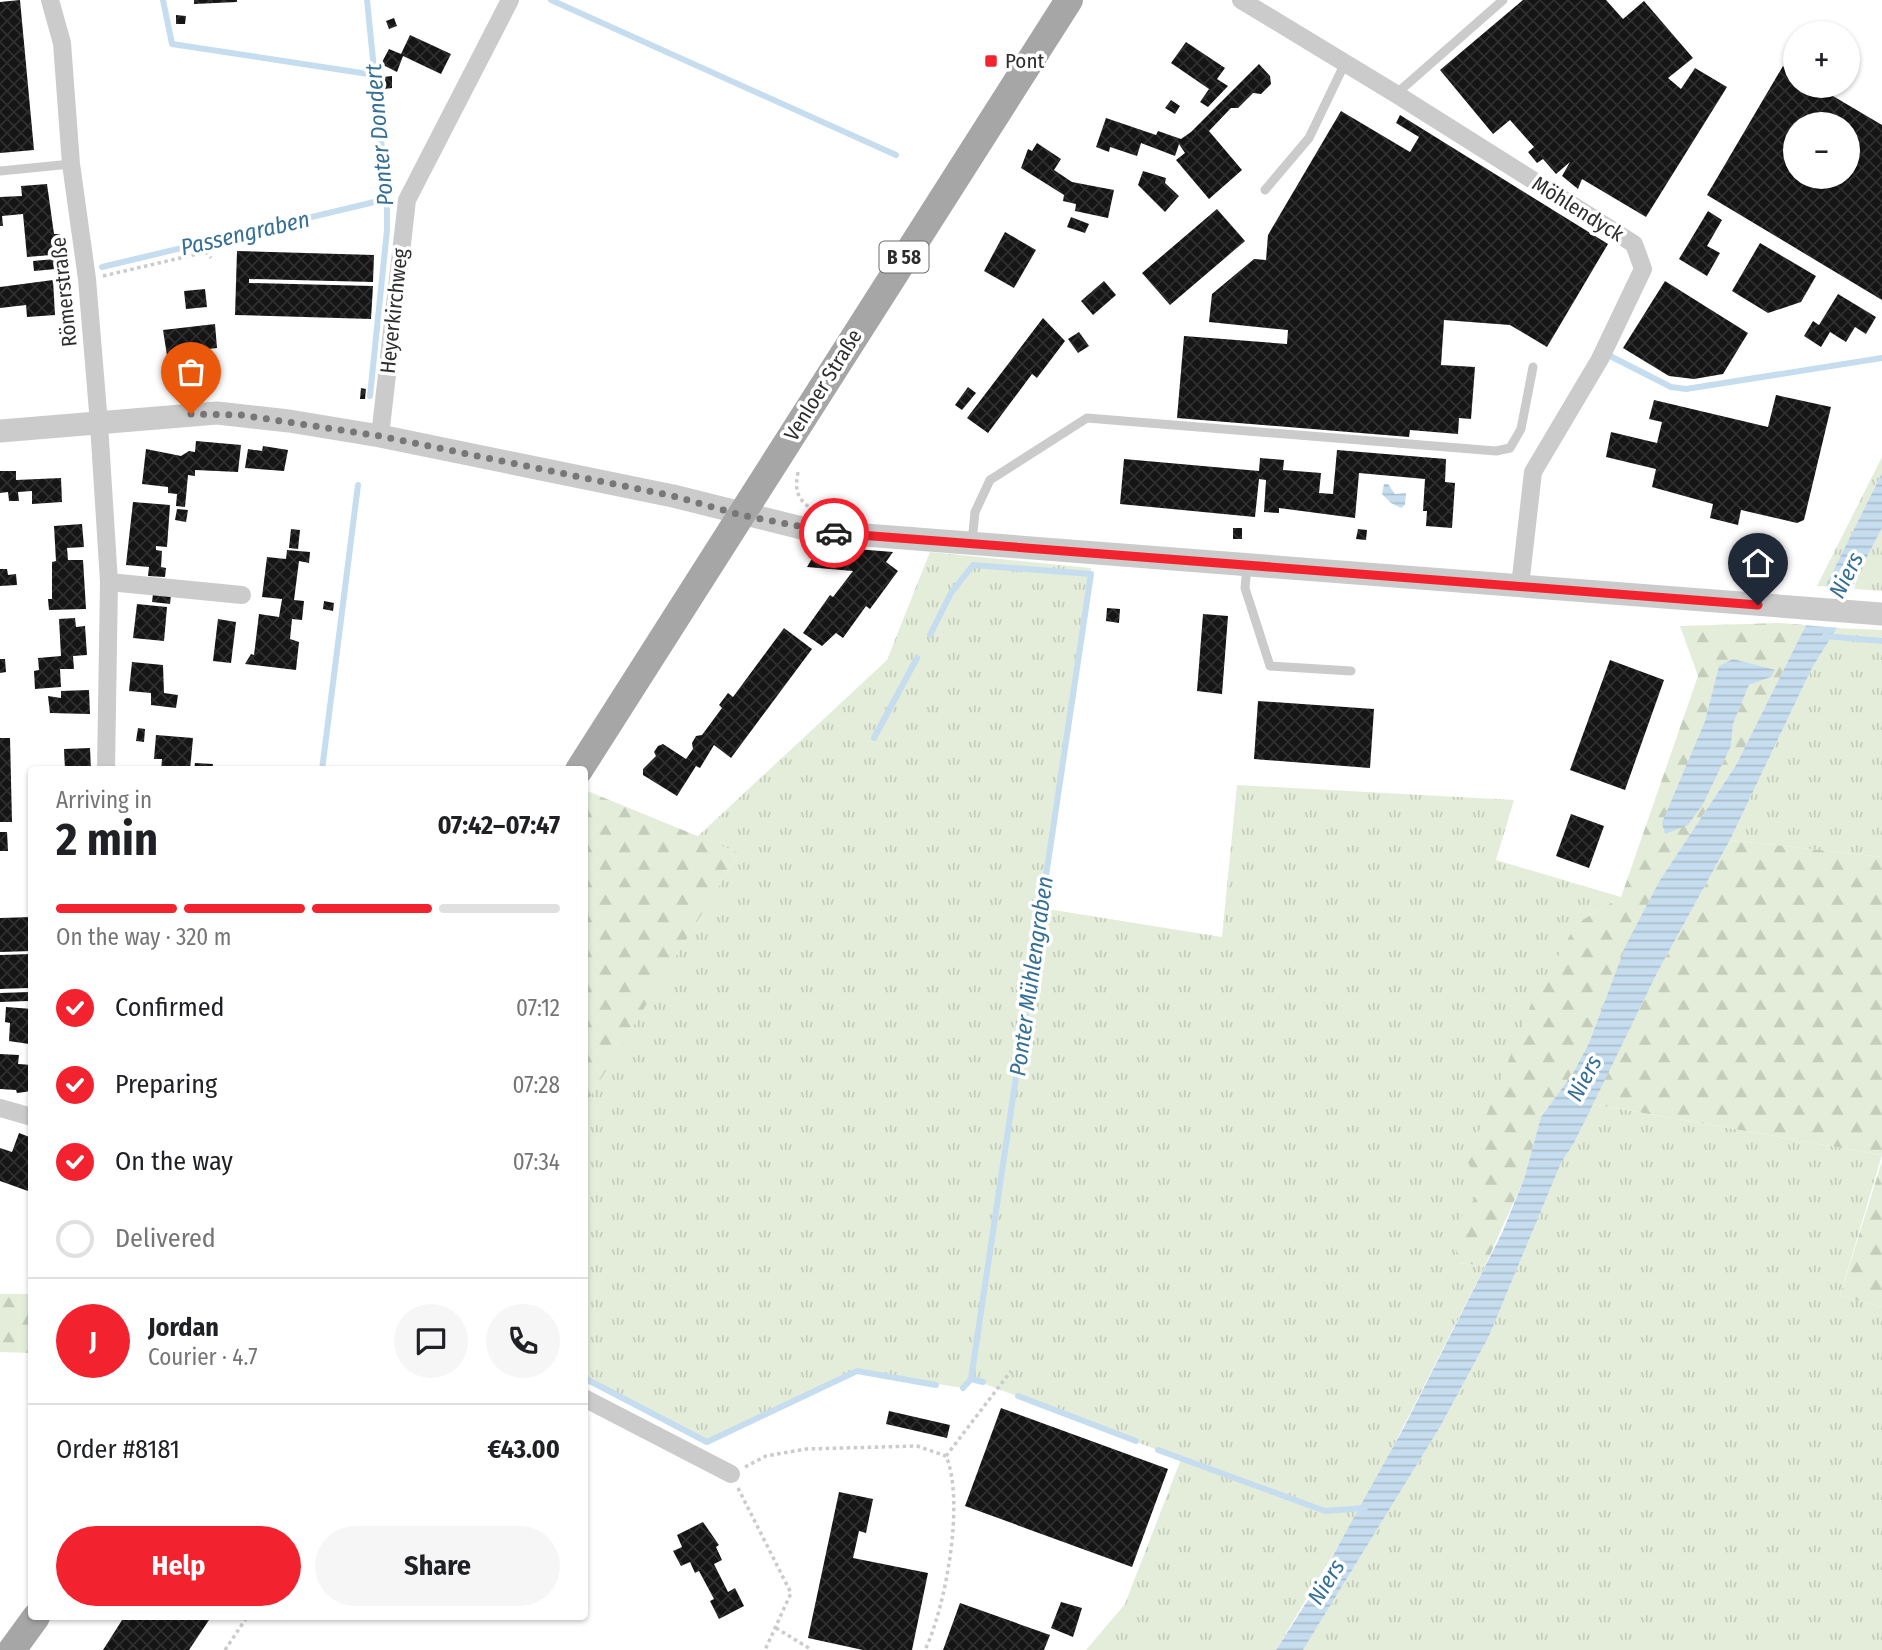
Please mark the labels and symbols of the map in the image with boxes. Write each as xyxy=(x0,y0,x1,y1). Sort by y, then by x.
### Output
place label: Pont xyxy=(1005,48,1044,74)
marker: Pont xyxy=(983,53,999,69)
water label: Ponter Dondert xyxy=(359,62,399,207)
street label: Möhlendyck xyxy=(1527,171,1629,247)
water label: Passengraben xyxy=(178,205,312,261)
street label: Römerstraße xyxy=(45,236,83,348)
road number: B 58 xyxy=(880,242,928,272)
street label: Heyerkirchweg xyxy=(374,247,414,375)
street label: Venloer Straße xyxy=(778,324,868,446)
pin xyxy=(161,342,221,414)
courier xyxy=(799,498,869,568)
pin xyxy=(1728,533,1788,605)
water label: Niers xyxy=(1823,547,1870,603)
water label: Ponter Mühlengraben xyxy=(1003,874,1059,1078)
water label: Niers xyxy=(1560,1050,1608,1106)
water label: Niers xyxy=(1301,1554,1351,1610)

